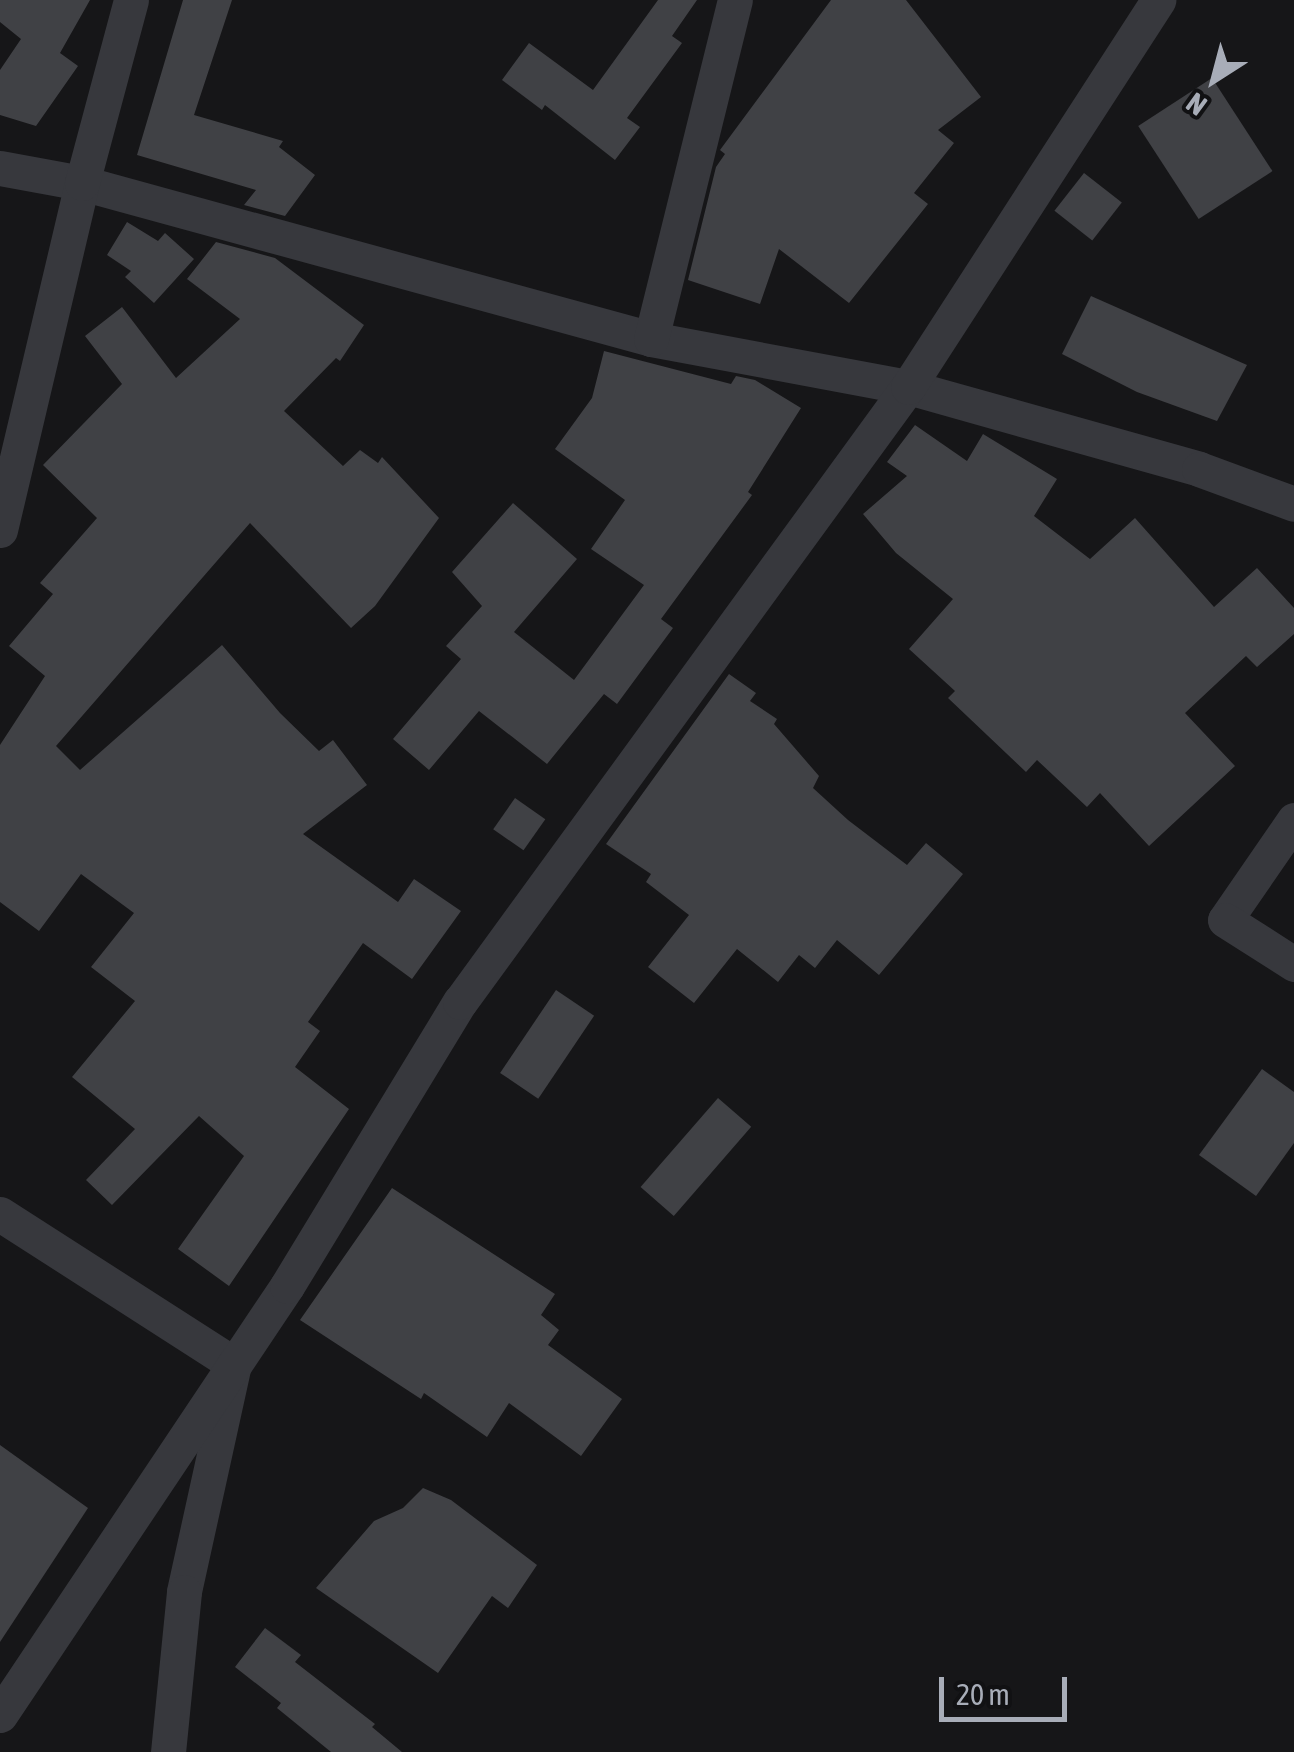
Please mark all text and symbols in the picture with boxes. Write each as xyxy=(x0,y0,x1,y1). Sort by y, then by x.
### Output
north arrow xyxy=(1164,30,1264,130)
text: N xyxy=(1180,86,1212,122)
scale bar xyxy=(944,1657,1072,1719)
text: 20 m xyxy=(956,1677,1010,1711)

